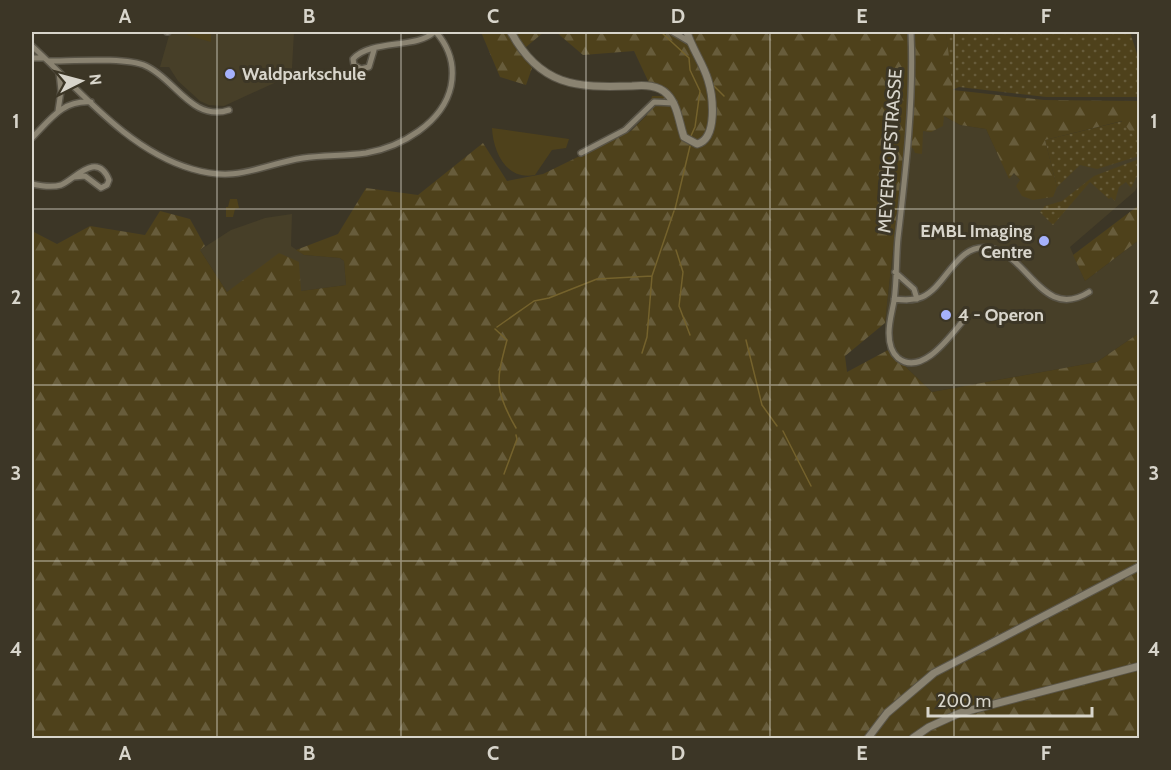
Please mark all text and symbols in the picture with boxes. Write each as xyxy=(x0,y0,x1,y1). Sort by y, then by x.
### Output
text: A xyxy=(119,4,132,28)
text: B xyxy=(303,4,315,28)
text: C xyxy=(487,4,499,28)
text: D xyxy=(671,4,685,28)
text: E xyxy=(856,4,868,28)
text: F xyxy=(1041,4,1052,28)
north arrow xyxy=(51,51,111,111)
place label: Waldparkschule xyxy=(242,63,366,85)
marker: Waldparkschule xyxy=(223,67,237,81)
street label: MEYERHOFSTRASSE xyxy=(873,68,907,234)
text: N xyxy=(85,73,105,86)
text: 1 xyxy=(12,109,20,133)
text: 1 xyxy=(1150,109,1158,133)
place label: EMBL Imaging Centre xyxy=(920,220,1032,263)
marker: EMBL Imaging Centre xyxy=(1037,234,1051,248)
text: 2 xyxy=(11,285,21,309)
text: 2 xyxy=(1149,285,1159,309)
place label: 4 - Operon xyxy=(958,304,1044,326)
marker: 4 - Operon xyxy=(939,308,953,322)
text: 3 xyxy=(11,461,21,485)
text: 3 xyxy=(1149,461,1159,485)
text: 4 xyxy=(10,637,22,661)
text: 4 xyxy=(1148,637,1160,661)
scale bar xyxy=(928,680,1092,718)
text: 200 m xyxy=(937,690,991,712)
text: A xyxy=(119,741,132,765)
text: B xyxy=(303,741,315,765)
text: C xyxy=(487,741,499,765)
text: D xyxy=(671,741,685,765)
text: E xyxy=(856,741,868,765)
text: F xyxy=(1041,741,1052,765)

